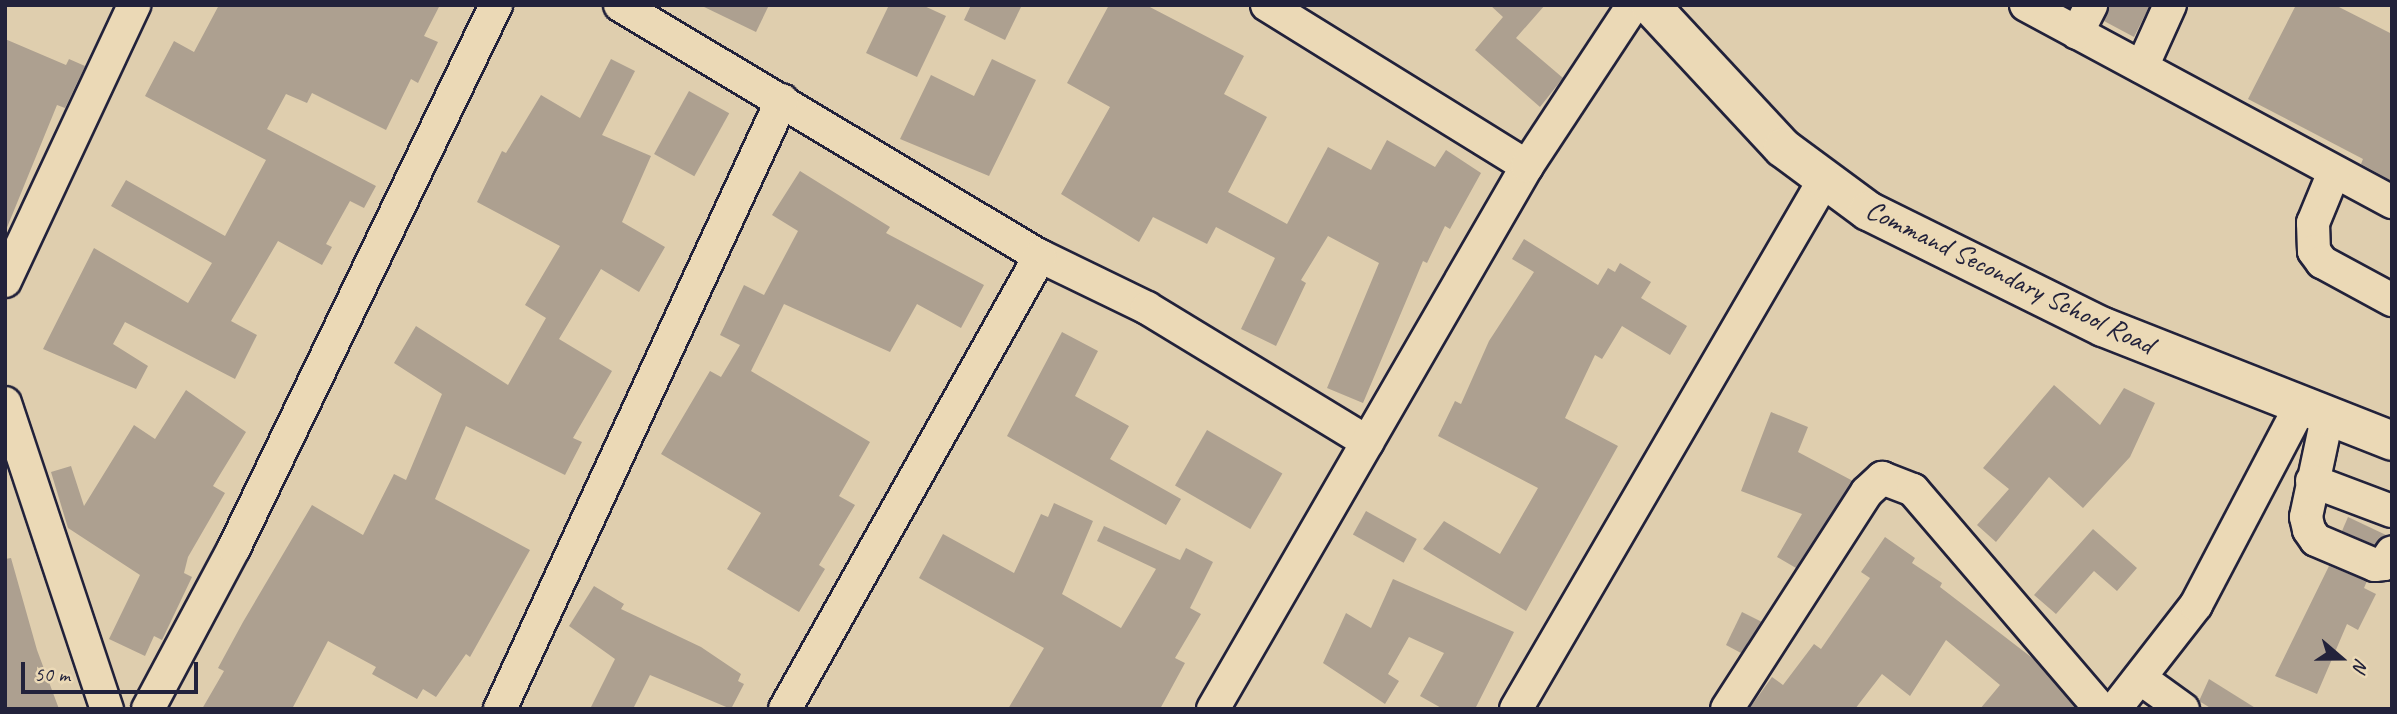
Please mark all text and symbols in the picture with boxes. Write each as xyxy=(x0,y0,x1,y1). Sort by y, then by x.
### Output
street label: Command Secondary School Road xyxy=(1861,193,2159,361)
north arrow xyxy=(2306,623,2376,693)
scale bar xyxy=(24,648,201,692)
text: N xyxy=(2347,656,2374,675)
text: 50 m xyxy=(34,661,70,687)

